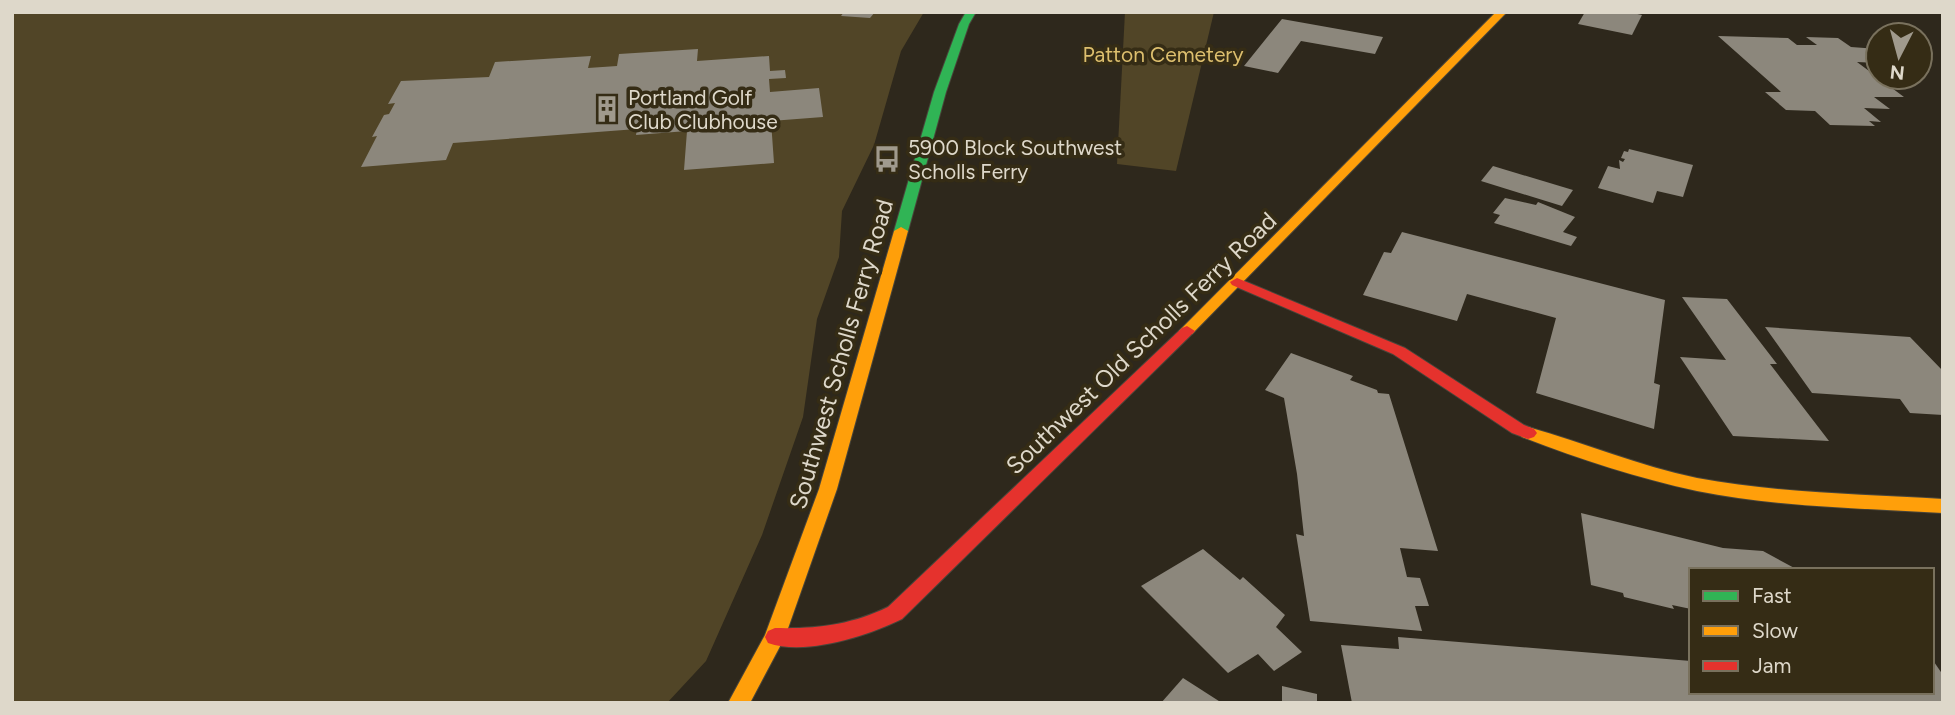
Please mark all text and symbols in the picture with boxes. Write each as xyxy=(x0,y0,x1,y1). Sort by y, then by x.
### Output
north arrow xyxy=(1864,21,1934,91)
park label: Patton Cemetery xyxy=(1082,42,1244,67)
text: N xyxy=(1889,60,1906,85)
place label: Portland Golf Club Clubhouse xyxy=(628,85,778,134)
building icon: Portland Golf Club Clubhouse xyxy=(592,94,622,124)
place label: 5900 Block Southwest Scholls Ferry xyxy=(908,135,1122,184)
bus stop icon: 5900 Block Southwest Scholls Ferry xyxy=(872,144,902,174)
street label: Southwest Scholls Ferry Road xyxy=(783,196,899,512)
street label: Southwest Old Scholls Ferry Road xyxy=(1000,206,1282,480)
legend xyxy=(1689,568,1934,694)
text: Fast xyxy=(1752,583,1792,608)
text: Slow xyxy=(1752,618,1798,643)
text: Jam xyxy=(1752,653,1791,678)

